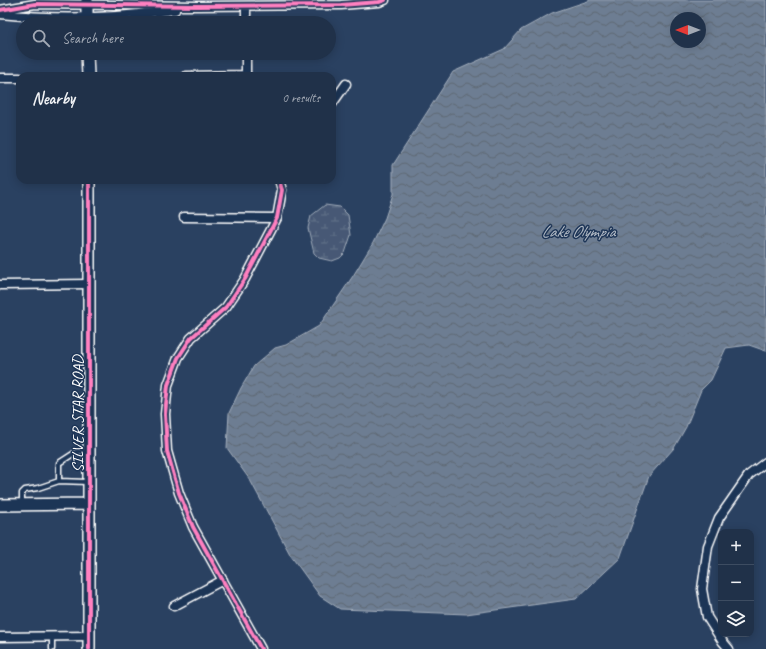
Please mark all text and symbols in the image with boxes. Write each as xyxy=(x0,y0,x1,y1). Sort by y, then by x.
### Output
north arrow xyxy=(670,12,706,48)
search box xyxy=(16,16,336,60)
icon: search xyxy=(30,27,52,49)
text: Search here xyxy=(62,29,123,48)
text: Nearby xyxy=(32,88,75,109)
text: 0 results xyxy=(282,90,320,106)
water label: Lake Olympia xyxy=(541,221,617,242)
street label: SILVER STAR ROAD xyxy=(68,354,88,472)
map controls xyxy=(718,529,754,637)
button: + xyxy=(718,529,754,565)
button: − xyxy=(718,565,754,601)
button: layers xyxy=(718,601,754,637)

